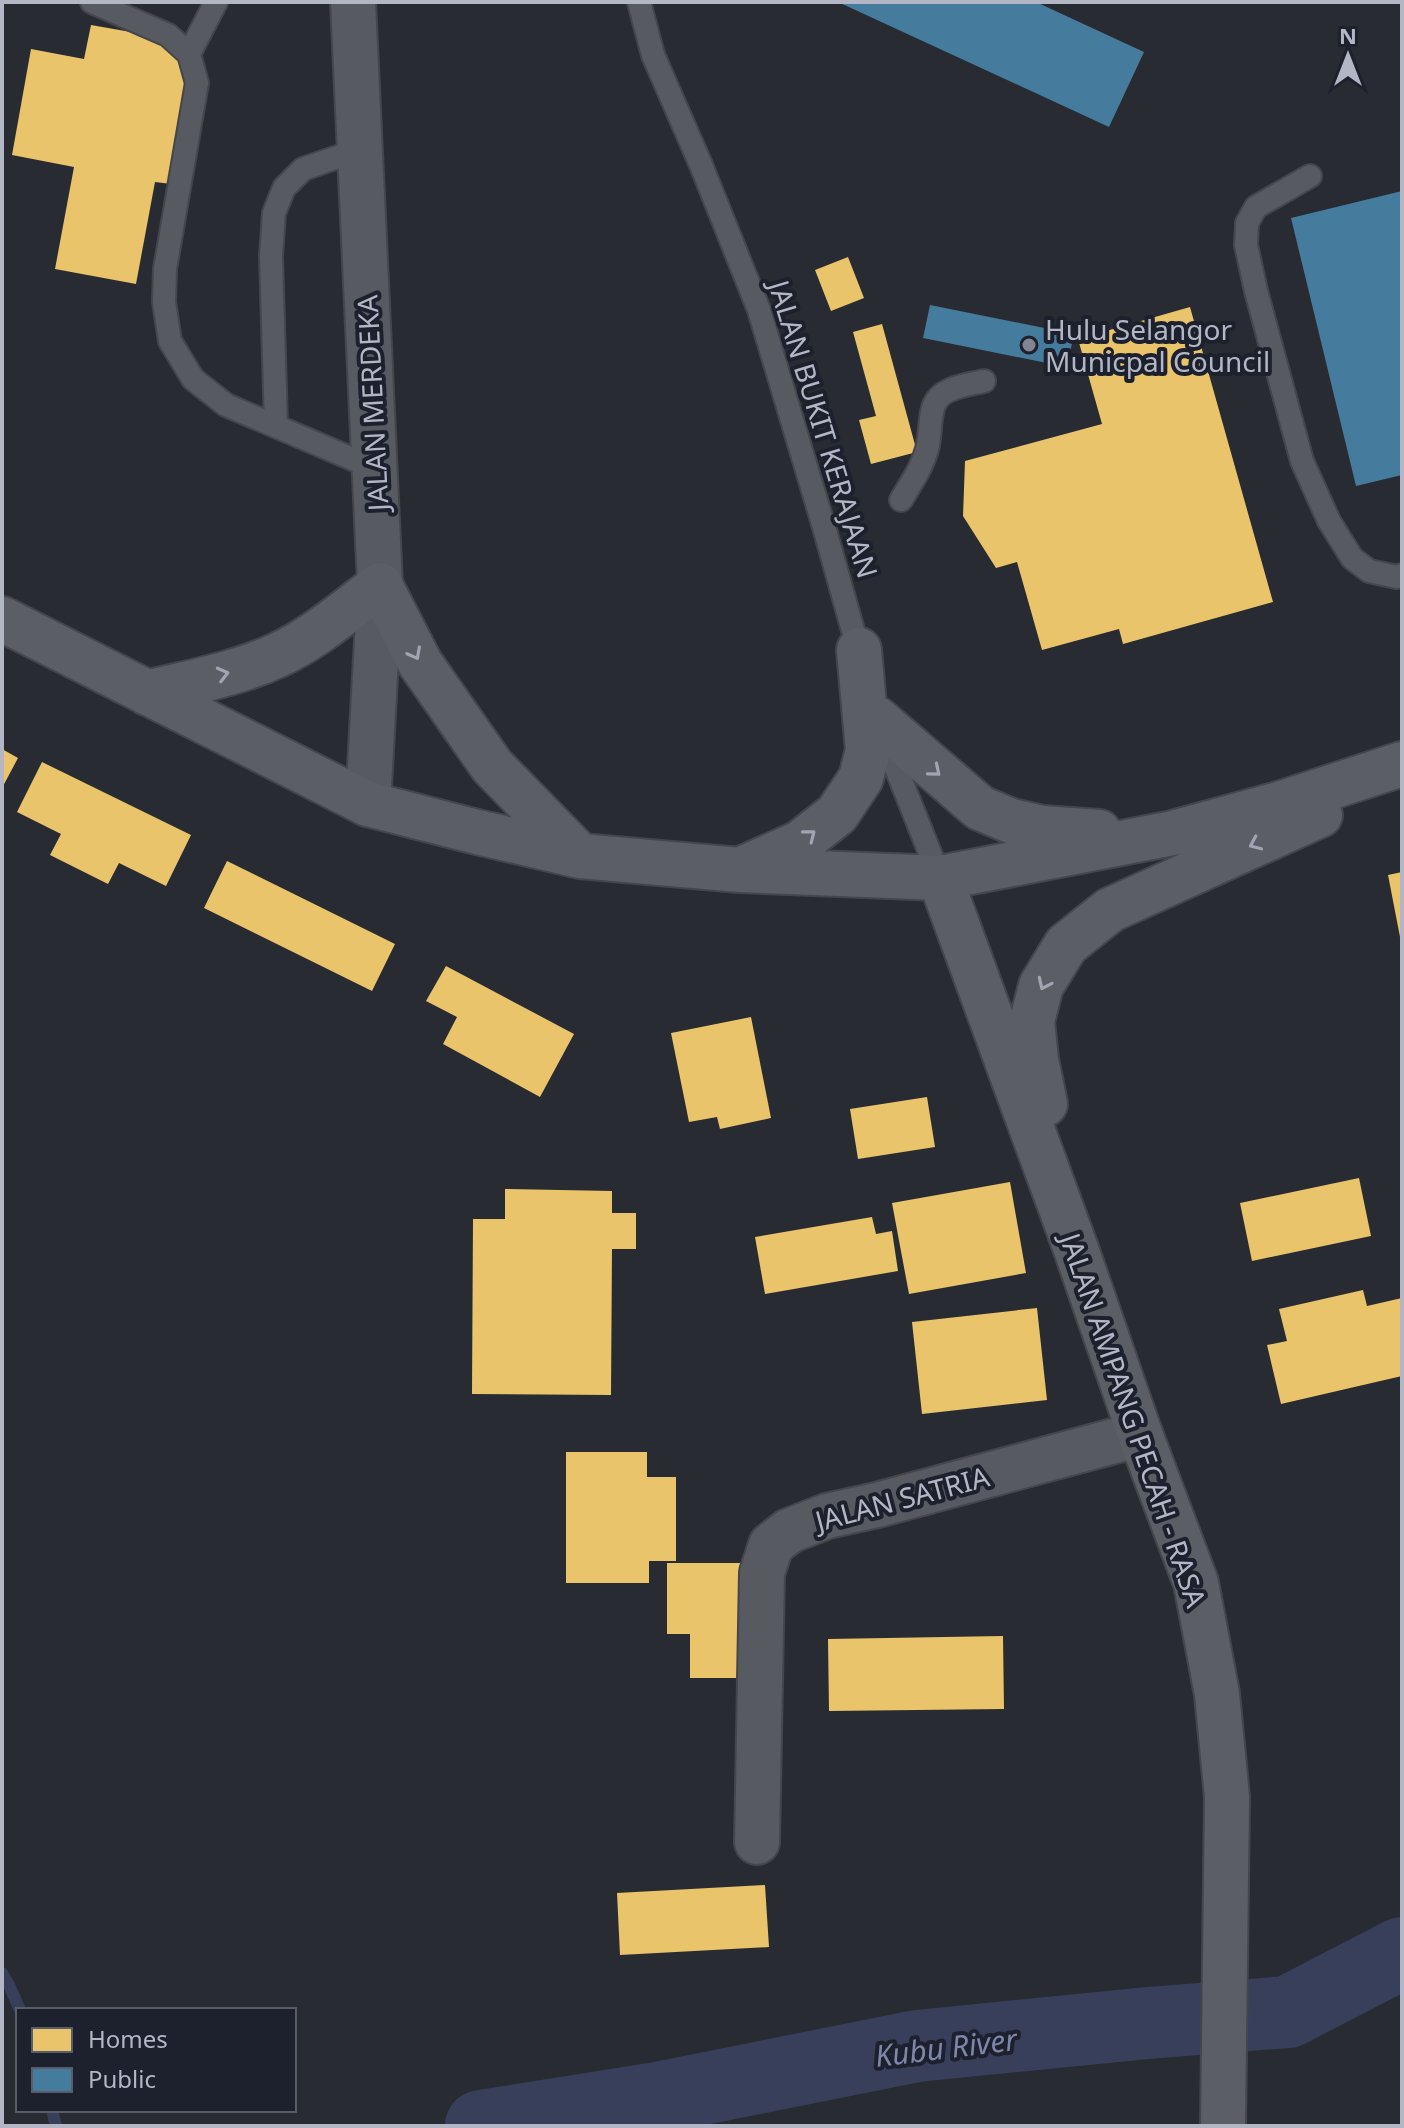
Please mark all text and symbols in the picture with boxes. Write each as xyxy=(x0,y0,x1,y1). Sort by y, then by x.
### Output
north arrow xyxy=(1308,16,1388,96)
text: N xyxy=(1339,20,1357,50)
street label: JALAN BUKIT KERAJAAN xyxy=(760,273,887,582)
street label: JALAN MERDEKA xyxy=(347,294,397,515)
place label: Hulu Selangor Municpal Council xyxy=(1045,310,1270,380)
marker: Hulu Selangor Municpal Council xyxy=(1020,336,1038,354)
one-way arrow xyxy=(406,646,421,661)
one-way arrow xyxy=(216,667,229,684)
one-way arrow xyxy=(926,761,941,775)
one-way arrow xyxy=(801,831,816,845)
one-way arrow xyxy=(1248,834,1263,850)
one-way arrow xyxy=(1038,976,1054,991)
street label: JALAN AMPANG PECAH - RASA xyxy=(1051,1225,1216,1612)
street label: JALAN SATRIA xyxy=(808,1457,993,1540)
legend xyxy=(16,2008,296,2112)
water label: Kubu River xyxy=(873,2018,1020,2076)
text: Homes xyxy=(88,2022,168,2055)
text: Public xyxy=(88,2062,156,2095)

